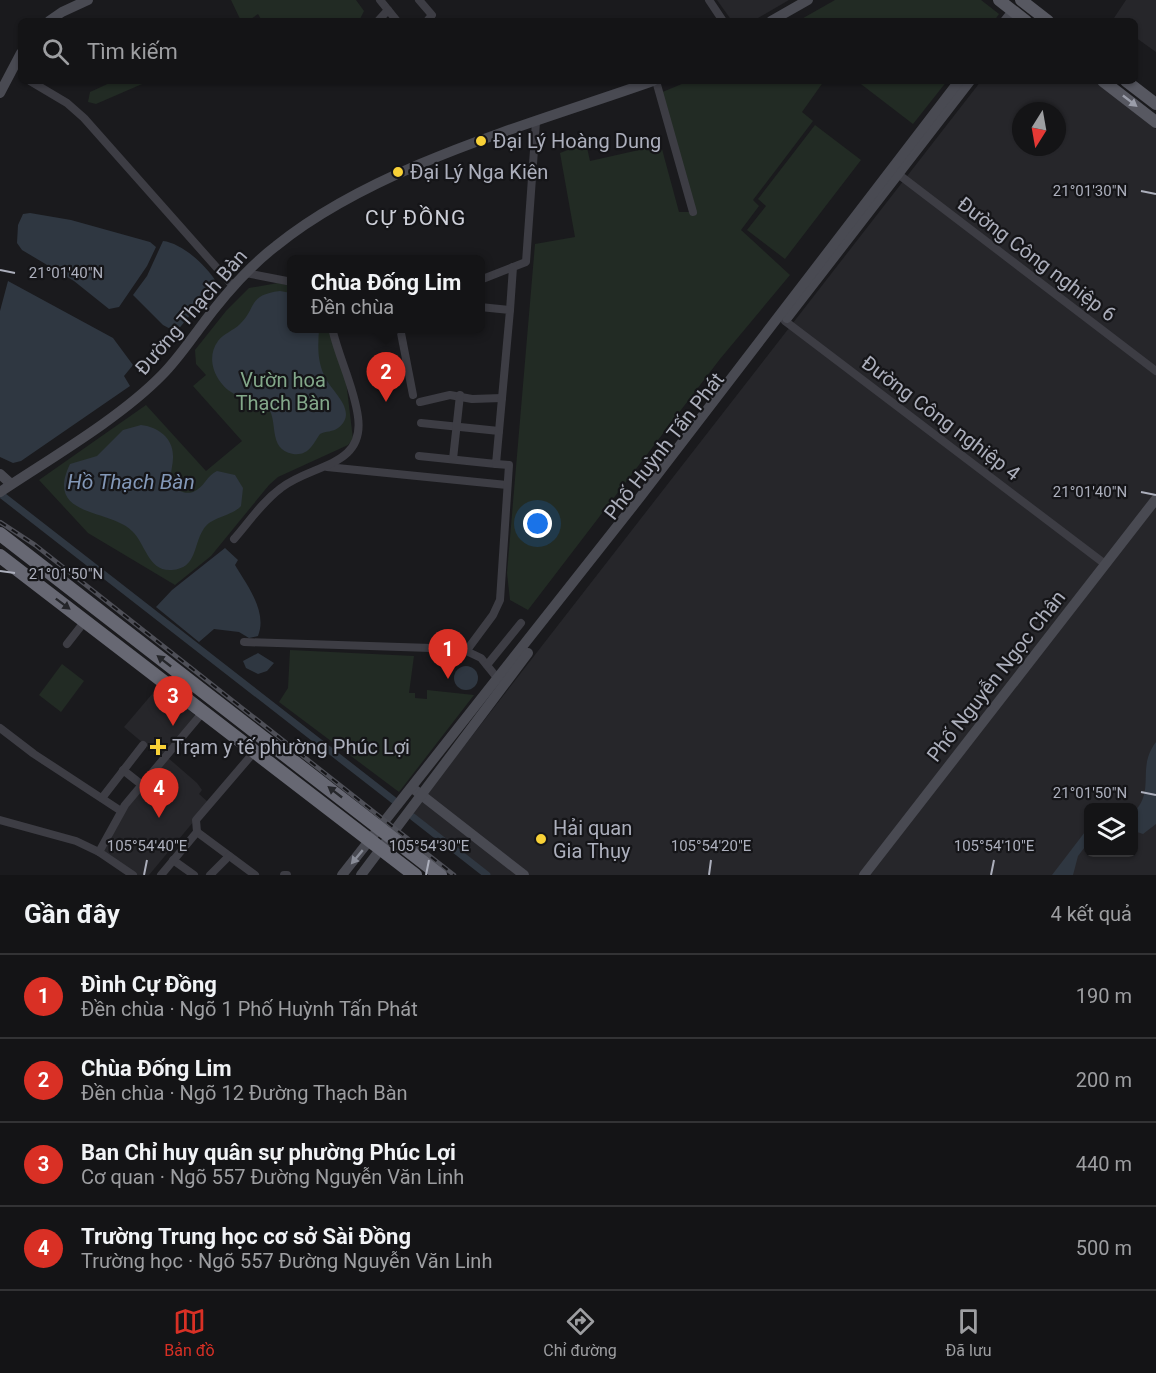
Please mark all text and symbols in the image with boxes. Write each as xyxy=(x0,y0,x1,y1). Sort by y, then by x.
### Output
search box xyxy=(18,18,1138,84)
icon: search xyxy=(39,35,72,68)
text: Tìm kiếm xyxy=(87,39,178,64)
one-way arrow xyxy=(1122,95,1137,107)
north arrow xyxy=(1012,102,1066,156)
place label: Đại Lý Hoàng Dung xyxy=(493,129,661,153)
marker: Đại Lý Hoàng Dung xyxy=(474,134,488,148)
place label: Đại Lý Nga Kiên xyxy=(410,160,548,184)
marker: Đại Lý Nga Kiên xyxy=(391,165,405,179)
text: 21°01'30"N xyxy=(1053,182,1127,200)
street label: Đường Công nghiệp 6 xyxy=(953,192,1121,326)
district label: CỰ ĐỒNG xyxy=(365,205,467,230)
street label: Đường Thạch Bàn xyxy=(130,244,252,380)
popup xyxy=(287,255,485,333)
text: 21°01'40"N xyxy=(29,264,103,282)
text: Chùa Đống Lim xyxy=(311,270,461,295)
text: Đền chùa xyxy=(311,295,394,319)
street label: Đường Công nghiệp 4 xyxy=(857,351,1025,485)
pin: 2 xyxy=(366,352,406,402)
park label: Vườn hoa Thạch Bàn xyxy=(236,368,330,415)
street label: Phố Huỳnh Tấn Phát xyxy=(599,368,729,524)
water label: Hồ Thạch Bàn xyxy=(67,470,195,494)
text: 21°01'40"N xyxy=(1053,483,1127,501)
your location xyxy=(523,509,552,538)
text: 21°01'50"N xyxy=(29,565,103,583)
street label: Phố Nguyễn Ngọc Chân xyxy=(922,586,1070,766)
one-way arrow xyxy=(55,598,71,611)
pin: 1 xyxy=(428,630,468,679)
one-way arrow xyxy=(157,655,172,667)
pin: 3 xyxy=(154,676,192,726)
place label: Trạm y tế phường Phúc Lợi xyxy=(172,735,410,759)
marker: Trạm y tế phường Phúc Lợi xyxy=(149,738,167,756)
pin: 4 xyxy=(140,768,178,818)
text: 21°01'50"N xyxy=(1053,784,1127,802)
one-way arrow xyxy=(328,787,343,799)
map controls xyxy=(1084,803,1138,857)
button: layers xyxy=(1084,803,1138,857)
place label: Hải quan Gia Thụy xyxy=(553,816,632,863)
marker: Hải quan Gia Thụy xyxy=(534,832,548,846)
text: 105°54'40"E xyxy=(107,837,188,855)
text: 105°54'30"E xyxy=(389,837,470,855)
text: 105°54'20"E xyxy=(671,837,752,855)
text: 105°54'10"E xyxy=(954,837,1035,855)
one-way arrow xyxy=(351,850,363,865)
text: Gần đây xyxy=(24,899,120,929)
text: 4 kết quả xyxy=(1050,902,1132,926)
text: Đình Cự Đồng xyxy=(81,972,217,997)
text: 1 xyxy=(38,984,49,1008)
text: 190 m xyxy=(1076,984,1132,1008)
text: Đền chùa · Ngõ 1 Phố Huỳnh Tấn Phát xyxy=(81,997,418,1021)
text: Chùa Đống Lim xyxy=(81,1056,231,1081)
text: 2 xyxy=(38,1068,49,1092)
text: 200 m xyxy=(1076,1068,1132,1092)
text: Đền chùa · Ngõ 12 Đường Thạch Bàn xyxy=(81,1081,408,1105)
text: Ban Chỉ huy quân sự phường Phúc Lợi xyxy=(81,1140,456,1165)
text: 3 xyxy=(38,1152,49,1176)
text: 440 m xyxy=(1076,1152,1132,1176)
text: Cơ quan · Ngõ 557 Đường Nguyễn Văn Linh xyxy=(81,1165,464,1189)
text: Trường Trung học cơ sở Sài Đồng xyxy=(81,1224,411,1249)
text: 4 xyxy=(38,1236,49,1260)
text: 500 m xyxy=(1076,1236,1132,1260)
text: Trường học · Ngõ 557 Đường Nguyễn Văn Linh xyxy=(81,1249,492,1273)
tab: Bản đồ xyxy=(164,1305,215,1360)
tab: Chỉ đường xyxy=(543,1305,617,1360)
tab: Đã lưu xyxy=(946,1305,992,1360)

